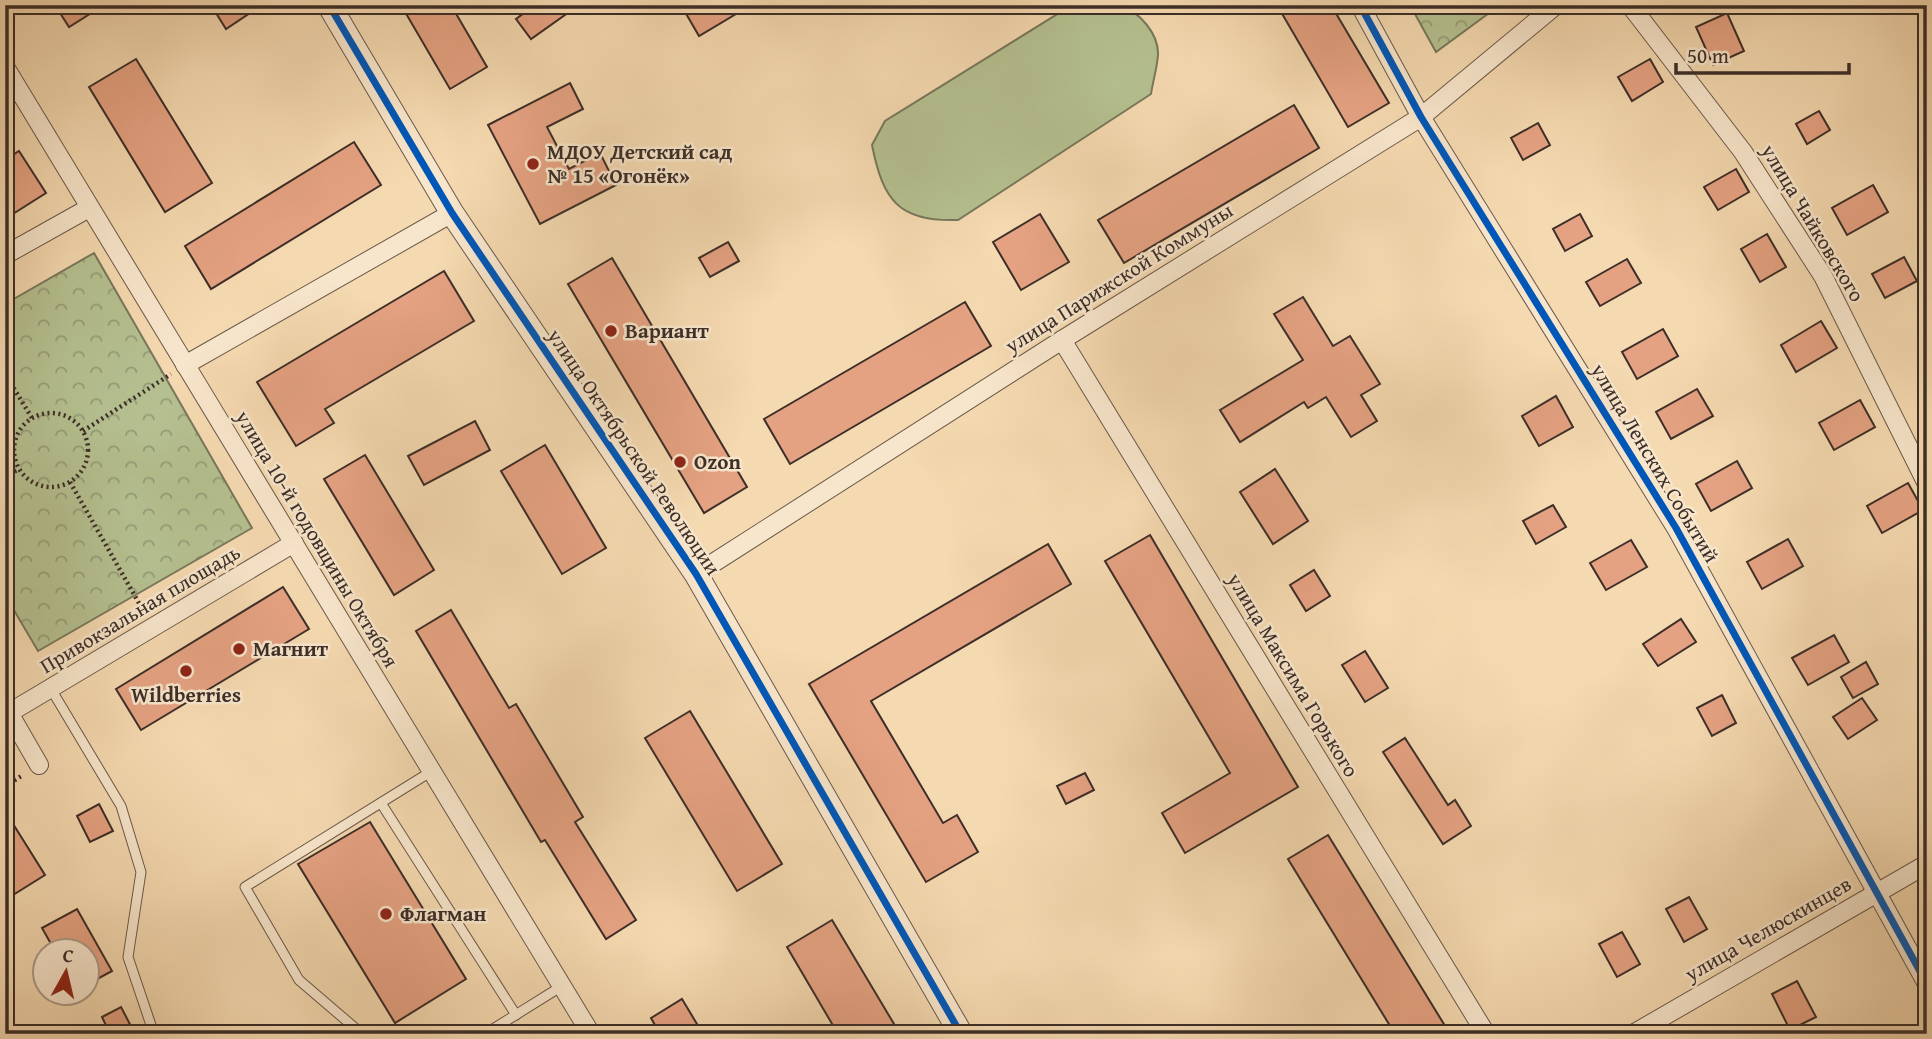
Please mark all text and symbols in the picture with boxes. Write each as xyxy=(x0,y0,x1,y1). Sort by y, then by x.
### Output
scale bar xyxy=(1676,32,1850,76)
text: 50 m xyxy=(1687,40,1729,71)
place label: МДОУ Детский сад № 15 «Огонёк» xyxy=(547,136,733,191)
street label: улица Чайковского xyxy=(1753,137,1873,308)
marker: МДОУ Детский сад № 15 «Огонёк» xyxy=(525,156,541,172)
street label: улица Парижской Коммуны xyxy=(998,194,1239,361)
place label: Вариант xyxy=(625,315,710,346)
street label: улица Октябрьской Революции xyxy=(539,321,729,581)
marker: Вариант xyxy=(603,323,619,339)
street label: улица Ленских Событий xyxy=(1583,356,1727,568)
street label: улица 10-й годовщины Октября xyxy=(228,403,407,674)
place label: Ozon xyxy=(694,446,741,477)
marker: Ozon xyxy=(672,454,688,470)
street label: Привокзальная площадь xyxy=(34,536,246,681)
street label: улица Максима Горького xyxy=(1219,566,1367,783)
place label: Магнит xyxy=(253,633,329,664)
marker: Магнит xyxy=(231,641,247,657)
marker: Wildberries xyxy=(178,663,194,679)
place label: Wildberries xyxy=(131,679,241,710)
street label: улица Челюскинцев xyxy=(1678,868,1857,989)
place label: Флагман xyxy=(400,898,486,929)
marker: Флагман xyxy=(378,906,394,922)
north arrow xyxy=(32,937,102,1007)
text: С xyxy=(61,941,76,970)

